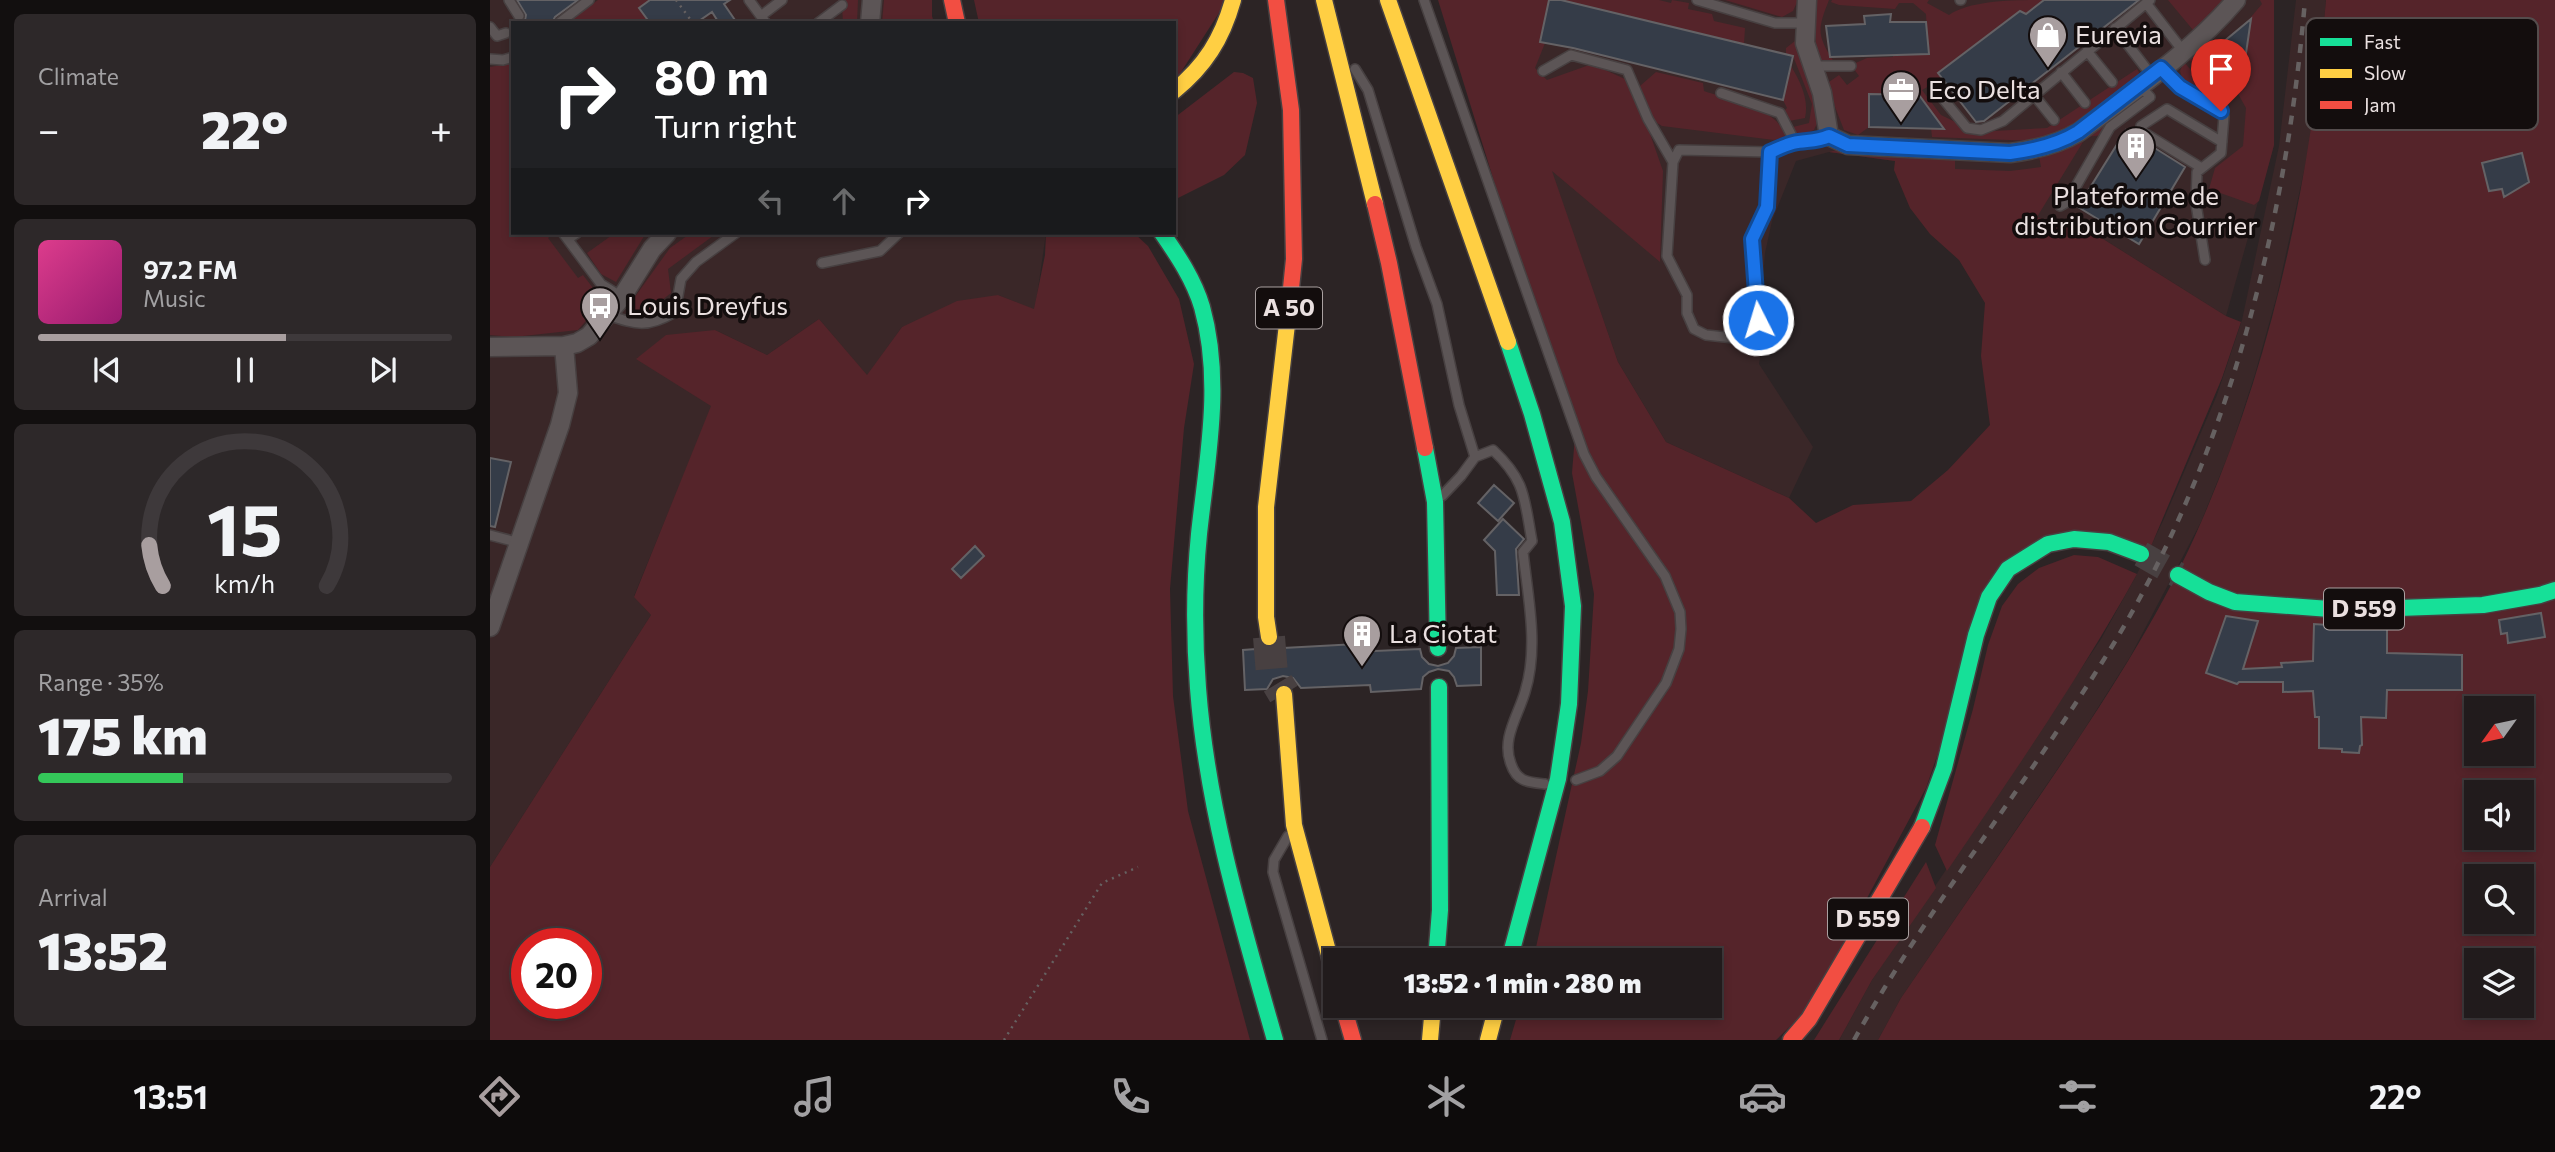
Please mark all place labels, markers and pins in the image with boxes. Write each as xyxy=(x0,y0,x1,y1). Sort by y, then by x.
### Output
shop icon: Eurevia xyxy=(2027,14,2069,69)
place label: Eurevia xyxy=(2075,18,2162,49)
pin xyxy=(2191,39,2251,111)
office icon: Eco Delta xyxy=(1880,69,1922,124)
place label: Eco Delta xyxy=(1928,73,2041,104)
building icon: Plateforme de distribution Courrier xyxy=(2115,125,2157,180)
place label: Plateforme de distribution Courrier xyxy=(2014,179,2258,240)
bus stop icon: Louis Dreyfus xyxy=(579,285,621,340)
place label: Louis Dreyfus xyxy=(627,289,788,320)
building icon: La Ciotat xyxy=(1341,613,1383,668)
place label: La Ciotat xyxy=(1389,617,1497,648)

